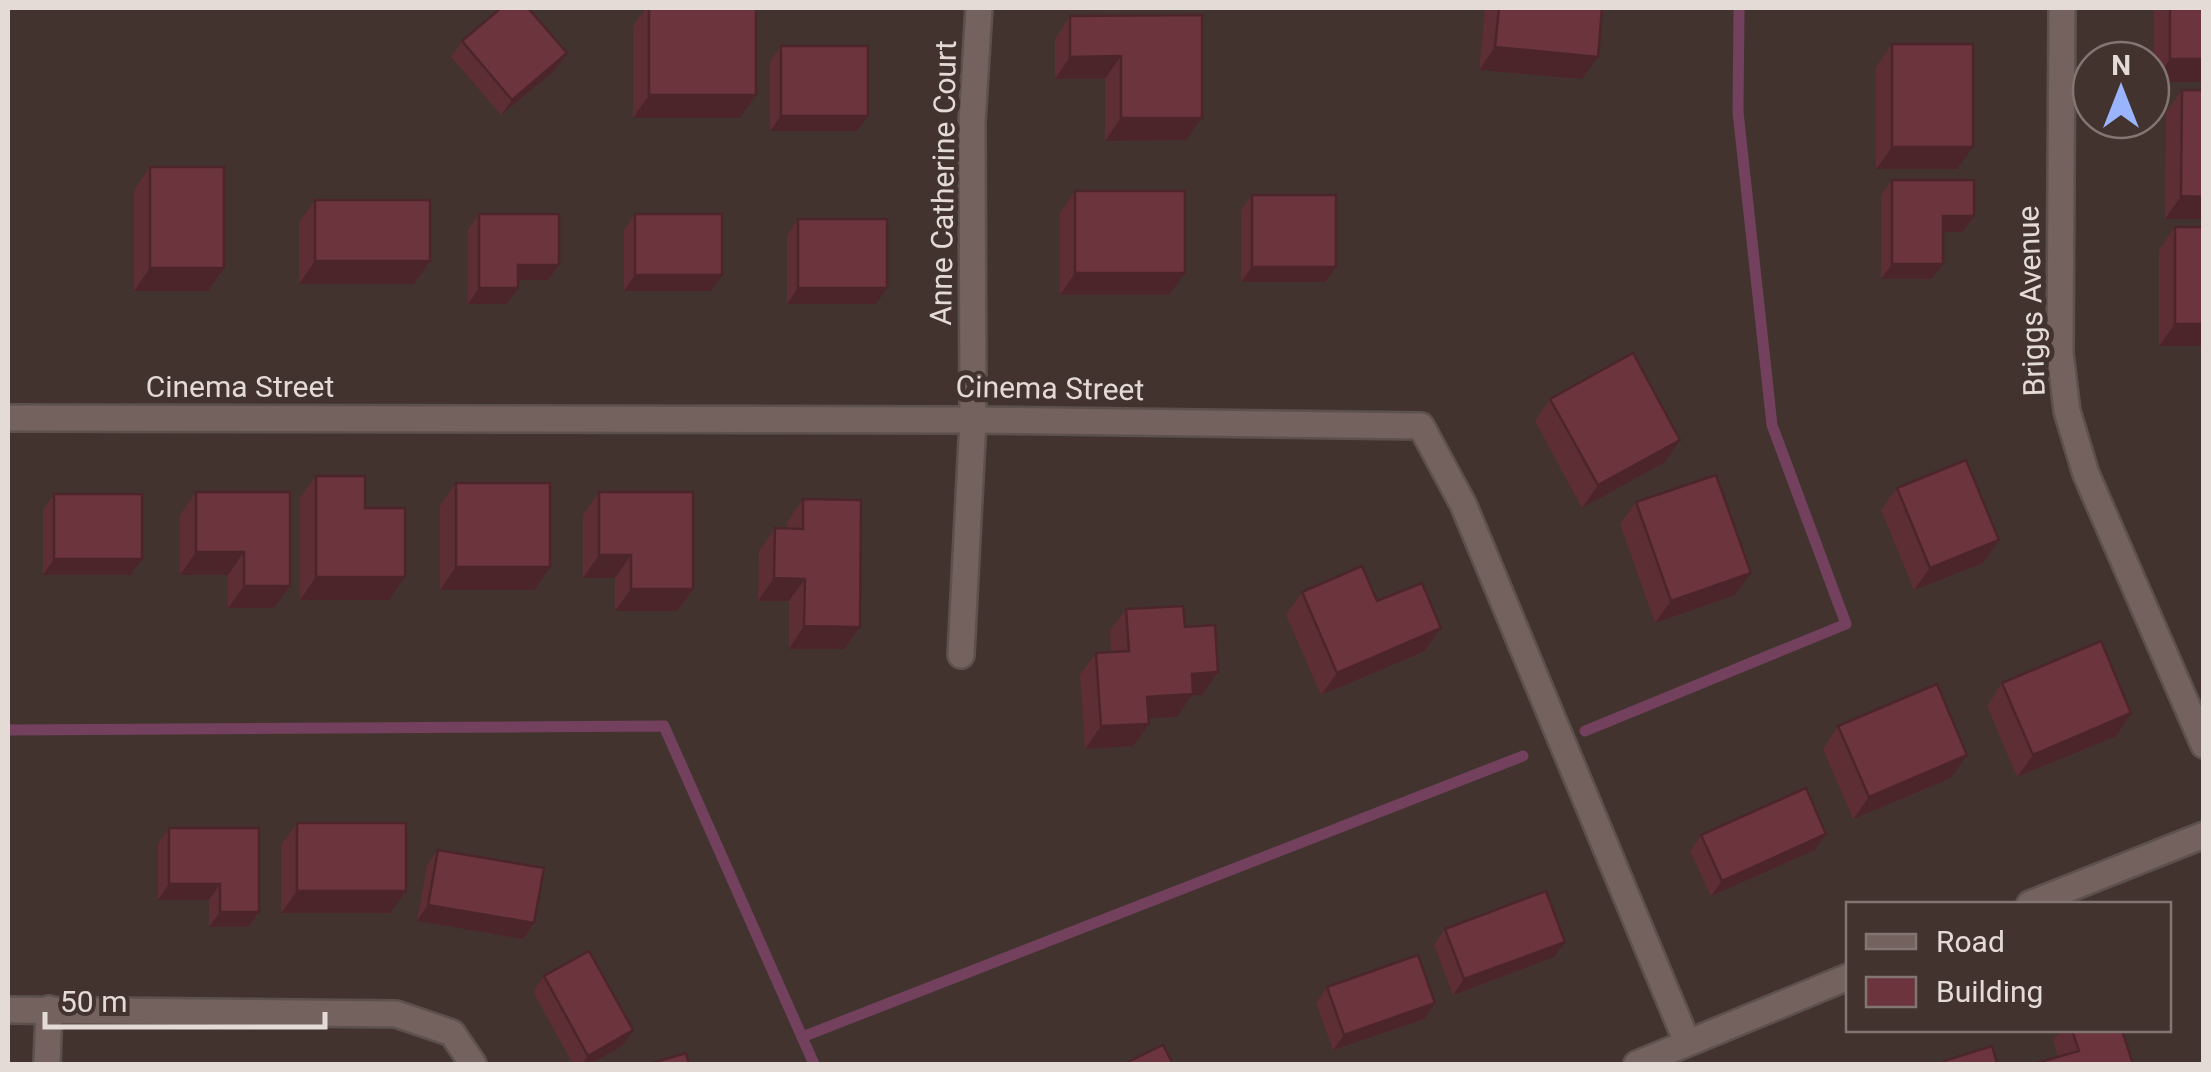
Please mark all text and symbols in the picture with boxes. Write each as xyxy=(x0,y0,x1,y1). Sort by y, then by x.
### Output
street label: Anne Catherine Court xyxy=(923,40,963,326)
north arrow xyxy=(2071,40,2171,140)
text: N xyxy=(2111,49,2131,82)
street label: Briggs Avenue xyxy=(2010,205,2052,397)
street label: Cinema Street xyxy=(146,369,334,404)
street label: Cinema Street xyxy=(955,369,1145,407)
legend xyxy=(1846,902,2171,1032)
text: Road xyxy=(1936,924,2005,959)
scale bar xyxy=(45,967,325,1029)
text: Building xyxy=(1936,974,2043,1009)
text: 50 m xyxy=(60,984,127,1019)

